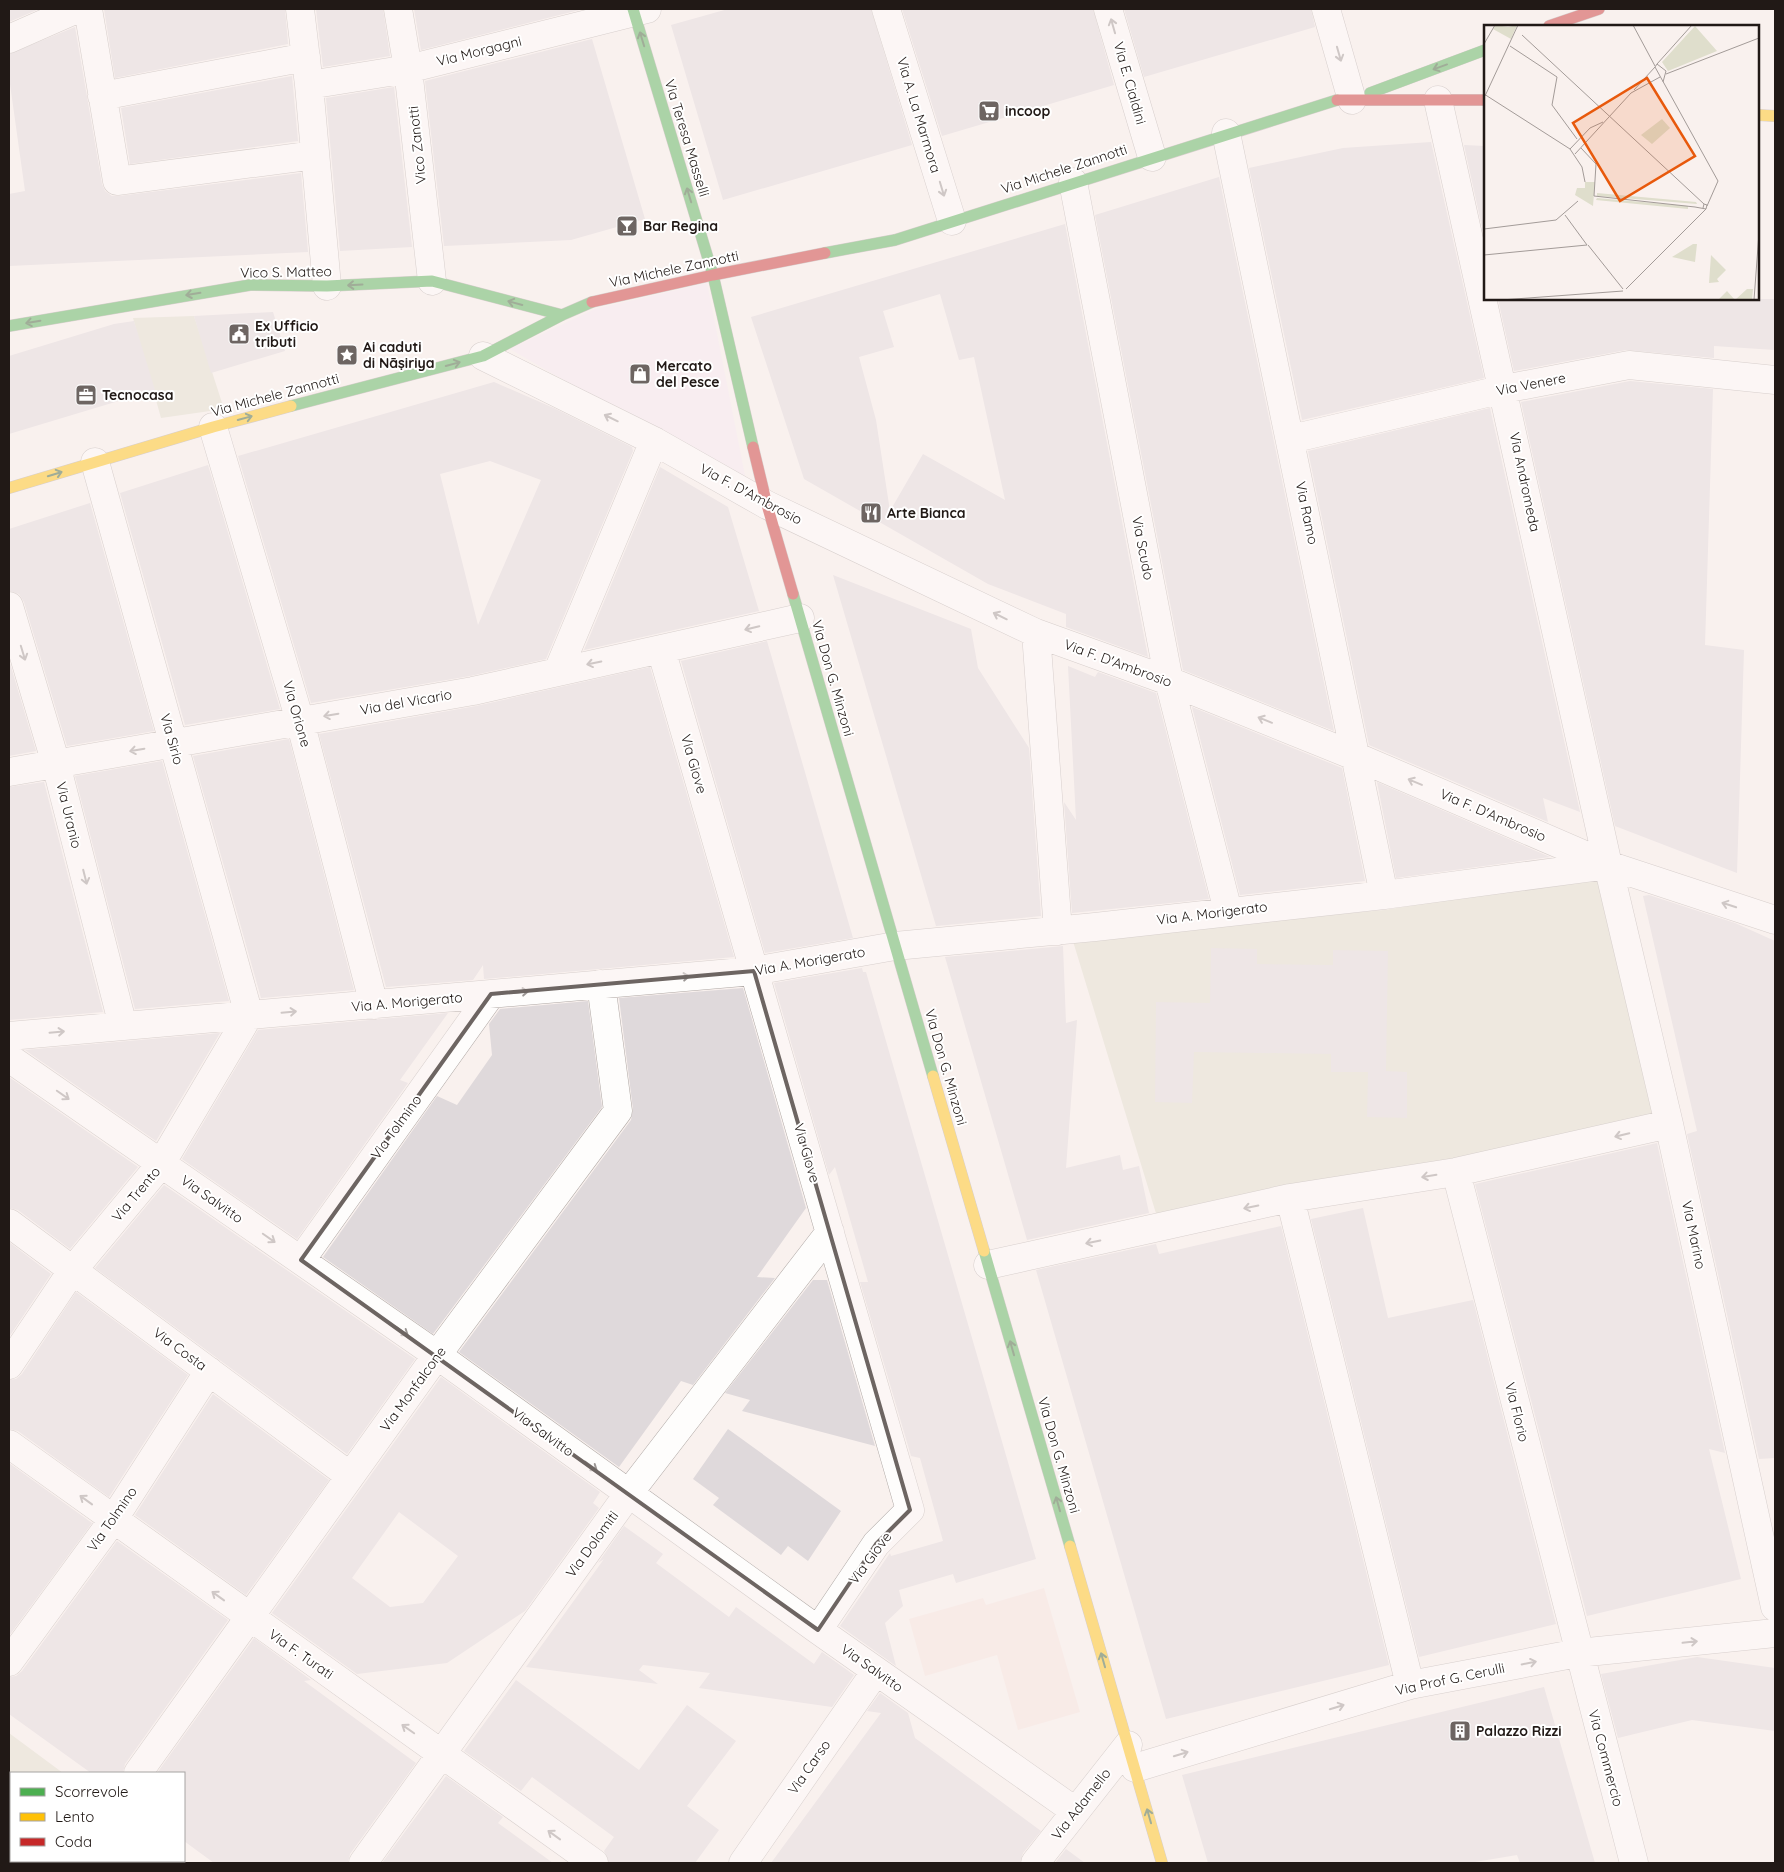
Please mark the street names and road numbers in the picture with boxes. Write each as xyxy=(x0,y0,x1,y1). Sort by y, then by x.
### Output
street label: Via Morgagni xyxy=(435,32,523,70)
street label: Via E. Cialdini xyxy=(1110,40,1150,126)
street label: Via A. La Marmora xyxy=(893,55,945,175)
street label: Via Teresa Masselli xyxy=(661,77,713,199)
street label: Vico Zanotti xyxy=(404,105,430,185)
street label: Via Michele Zannotti xyxy=(999,140,1129,198)
street label: Via Michele Zannotti xyxy=(608,247,740,291)
street label: Vico S. Matteo xyxy=(240,262,332,282)
street label: Via Venere xyxy=(1495,368,1567,400)
street label: Via Michele Zannotti xyxy=(209,369,341,421)
street label: Via Andromeda xyxy=(1506,431,1544,533)
street label: Via F. D'Ambrosio xyxy=(697,459,805,529)
street label: Via Ramo xyxy=(1292,480,1322,546)
street label: Via Scudo xyxy=(1128,515,1158,581)
street label: Via Don G. Minzoni xyxy=(808,618,858,738)
street label: Via F. D'Ambrosio xyxy=(1062,635,1174,691)
street label: Via Orione xyxy=(279,679,315,749)
street label: Via del Vicario xyxy=(359,685,453,719)
street label: Via Sirio xyxy=(156,711,188,767)
street label: Via Giove xyxy=(677,732,711,796)
street label: Via Uranio xyxy=(52,780,86,850)
street label: Via F. D'Ambrosio xyxy=(1437,785,1549,845)
street label: Via A. Morigerato xyxy=(1155,897,1269,929)
street label: Via A. Morigerato xyxy=(753,942,867,980)
street label: Via A. Morigerato xyxy=(351,988,463,1016)
street label: Via Don G. Minzoni xyxy=(921,1007,971,1127)
street label: Via Tolmino xyxy=(367,1091,425,1163)
street label: Via Giove xyxy=(790,1121,824,1185)
street label: Via Trento xyxy=(108,1163,164,1225)
street label: Via Salvitto xyxy=(177,1171,247,1227)
street label: Via Marino xyxy=(1678,1199,1710,1271)
street label: Via Costa xyxy=(150,1323,210,1375)
street label: Via Monfalcone xyxy=(376,1343,450,1435)
street label: Via Florio xyxy=(1501,1380,1533,1444)
street label: Via Don G. Minzoni xyxy=(1034,1395,1084,1515)
street label: Via Salvitto xyxy=(509,1404,577,1460)
street label: Via Tolmino xyxy=(83,1483,141,1555)
street label: Via Dolomiti xyxy=(562,1507,622,1581)
street label: Via Giove xyxy=(844,1528,896,1588)
street label: Via F. Turati xyxy=(265,1625,337,1683)
street label: Via Salvitto xyxy=(837,1640,907,1696)
street label: Via Prof G. Cerulli xyxy=(1394,1659,1506,1699)
street label: Via Commercio xyxy=(1584,1708,1628,1808)
street label: Via Carso xyxy=(784,1736,834,1798)
street label: Via Adamello xyxy=(1047,1765,1115,1843)

